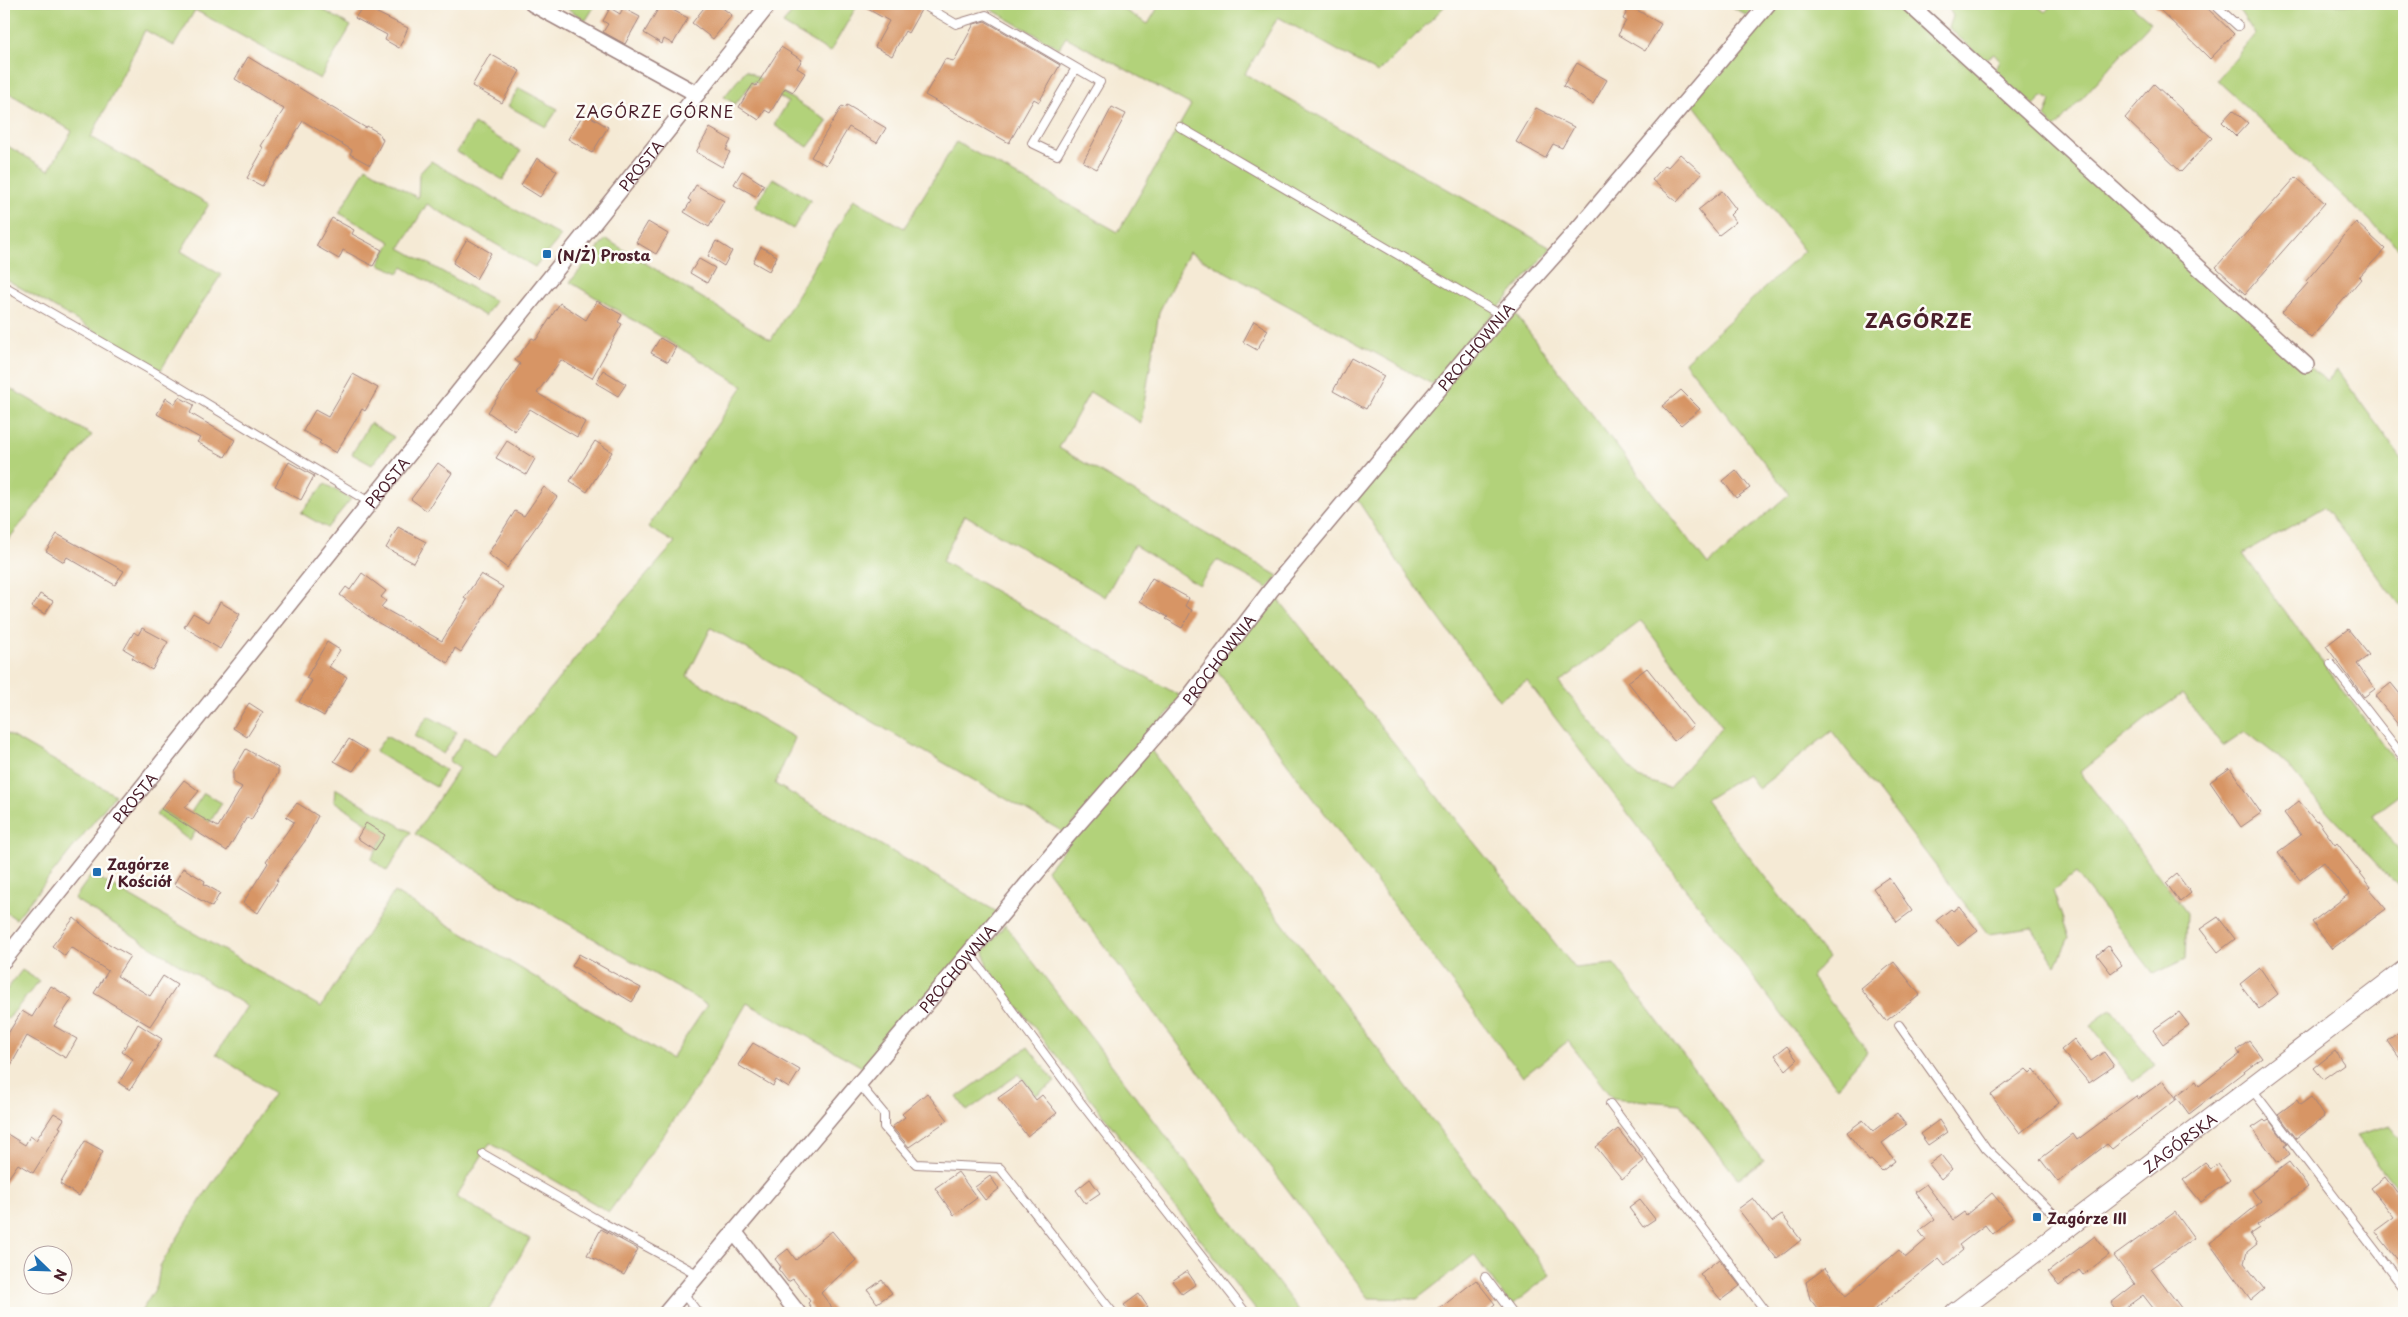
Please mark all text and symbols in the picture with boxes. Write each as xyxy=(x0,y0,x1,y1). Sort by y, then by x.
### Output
district label: ZAGÓRZE GÓRNE xyxy=(575,99,735,123)
street label: PROSTA xyxy=(612,134,668,196)
place label: (N/Ż) Prosta xyxy=(557,243,651,266)
marker: (N/Ż) Prosta xyxy=(541,248,553,260)
street label: PROCHOWNIA xyxy=(1431,297,1519,395)
district label: ZAGÓRZE xyxy=(1865,305,1973,335)
street label: PROSTA xyxy=(359,451,414,513)
street label: PROCHOWNIA xyxy=(1176,609,1260,709)
street label: PROSTA xyxy=(106,767,162,828)
place label: Zagórze / Kościół xyxy=(106,852,172,892)
marker: Zagórze / Kościół xyxy=(91,866,103,878)
street label: PROCHOWNIA xyxy=(913,919,1000,1017)
street label: ZAGÓRSKA xyxy=(2138,1106,2221,1178)
place label: Zagórze III xyxy=(2047,1206,2127,1229)
marker: Zagórze III xyxy=(2031,1211,2043,1223)
north arrow xyxy=(22,1244,72,1294)
text: N xyxy=(49,1266,72,1284)

